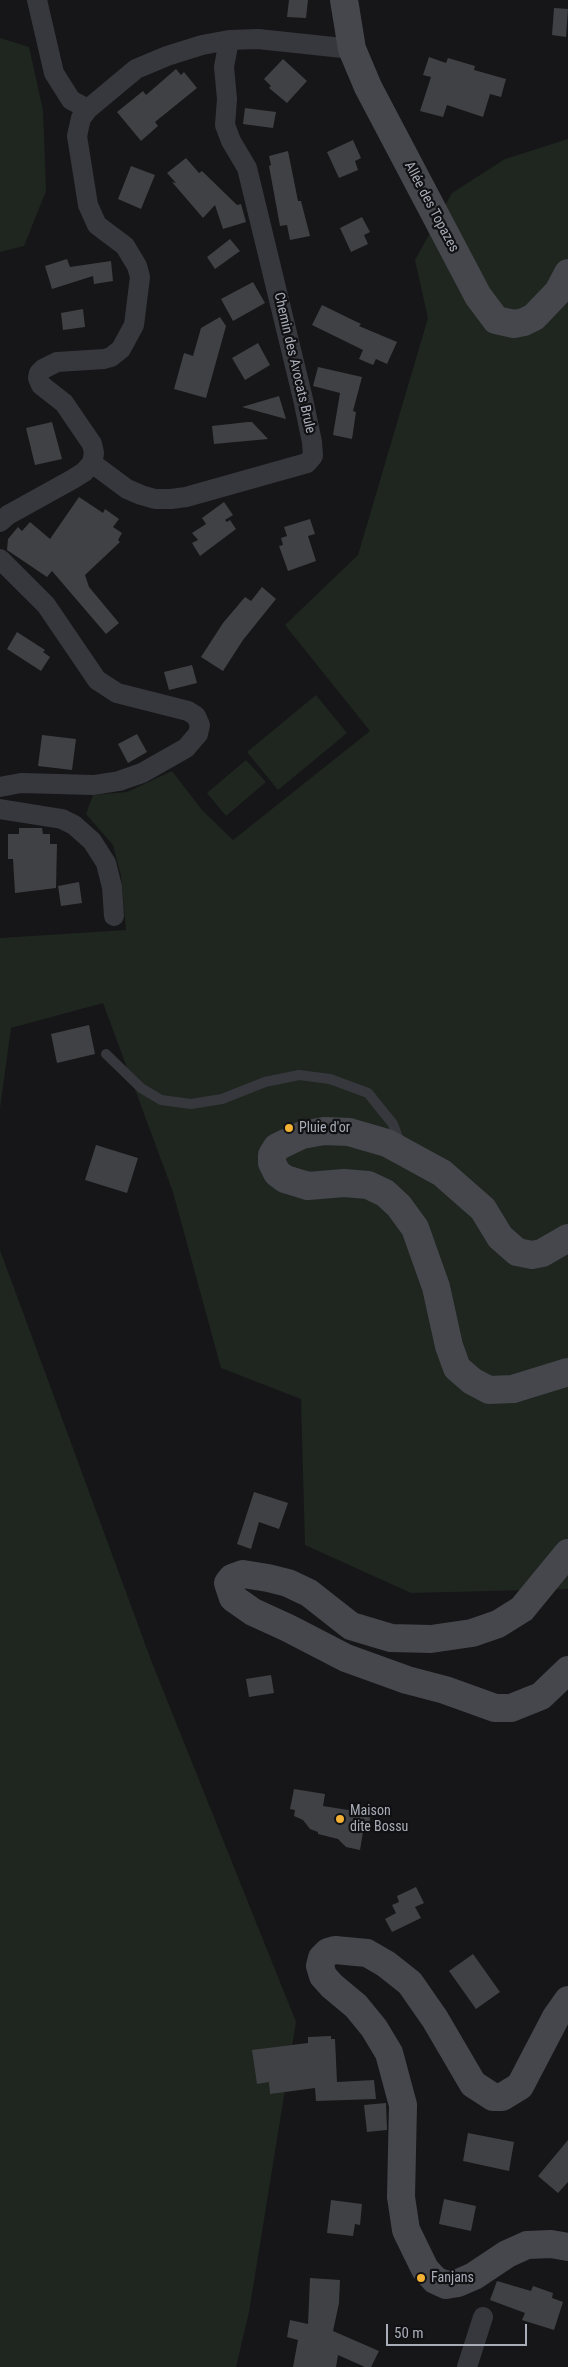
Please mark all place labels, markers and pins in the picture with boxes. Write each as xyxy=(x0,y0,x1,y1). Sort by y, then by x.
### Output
place label: Pluie d'or xyxy=(299,1120,350,1136)
marker: Pluie d'or xyxy=(283,1122,295,1134)
place label: Maison dite Bossu xyxy=(350,1803,408,1835)
marker: Maison dite Bossu xyxy=(334,1813,346,1825)
place label: Fanjans xyxy=(431,2270,474,2286)
marker: Fanjans xyxy=(415,2272,427,2284)

